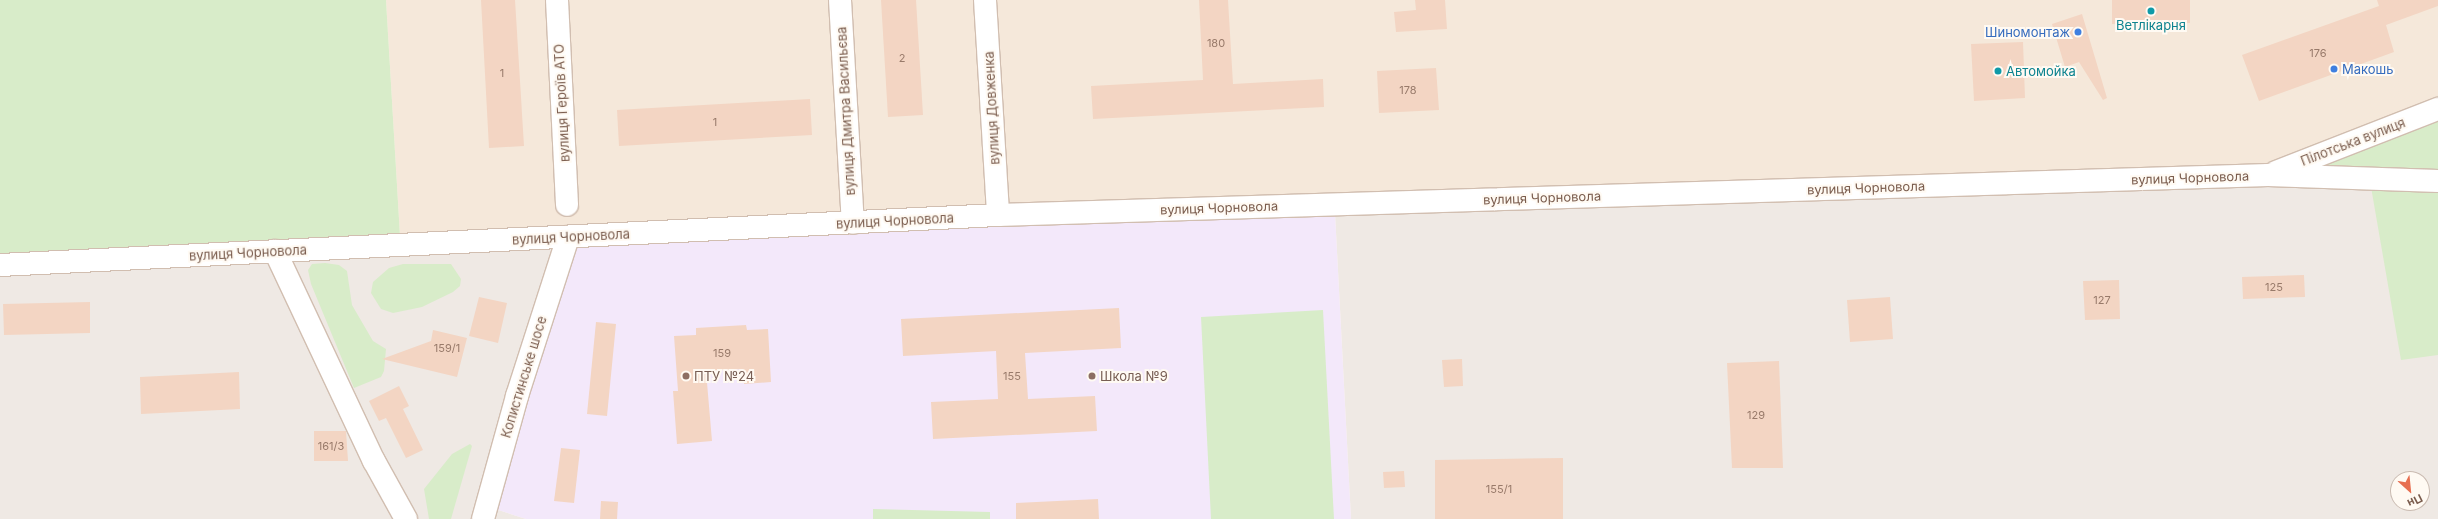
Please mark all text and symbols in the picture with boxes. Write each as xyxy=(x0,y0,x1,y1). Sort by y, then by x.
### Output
marker: Ветлікарня xyxy=(2146,6,2156,16)
place label: Ветлікарня xyxy=(2116,17,2186,33)
place label: Шиномонтаж xyxy=(1985,24,2070,40)
street label: вулиця Дмитра Васильєва xyxy=(834,26,858,196)
marker: Шиномонтаж xyxy=(2073,27,2083,37)
house number: 180 xyxy=(1207,36,1225,50)
street label: вулиця Героїв АТО xyxy=(551,44,573,162)
house number: 176 xyxy=(2309,46,2327,60)
house number: 2 xyxy=(899,51,905,65)
street label: вулиця Довженка xyxy=(981,51,1003,165)
place label: Макошь xyxy=(2342,61,2394,77)
place label: Автомойка xyxy=(2006,63,2076,79)
marker: Макошь xyxy=(2329,64,2339,74)
house number: 1 xyxy=(500,66,504,80)
marker: Автомойка xyxy=(1993,66,2003,76)
house number: 178 xyxy=(1399,83,1417,97)
house number: 1 xyxy=(713,115,717,129)
street label: Пілотська вулиця xyxy=(2298,115,2408,169)
street label: вулиця Чорновола xyxy=(2131,168,2249,188)
street label: вулиця Чорновола xyxy=(1807,178,1925,198)
street label: вулиця Чорновола xyxy=(1483,188,1601,208)
street label: вулиця Чорновола xyxy=(1160,198,1278,218)
street label: вулиця Чорновола xyxy=(836,210,954,232)
street label: вулиця Чорновола xyxy=(512,226,630,248)
street label: вулиця Чорновола xyxy=(189,242,307,264)
house number: 125 xyxy=(2265,280,2283,294)
house number: 127 xyxy=(2093,293,2111,307)
street label: Копистинське шосе xyxy=(498,314,550,440)
house number: 159/1 xyxy=(434,341,460,355)
house number: 159 xyxy=(713,346,731,360)
place label: ПТУ №24 xyxy=(694,368,754,384)
place label: Школа №9 xyxy=(1100,368,1168,384)
house number: 155 xyxy=(1003,369,1021,383)
marker: ПТУ №24 xyxy=(681,371,691,381)
marker: Школа №9 xyxy=(1087,371,1097,381)
house number: 129 xyxy=(1747,408,1765,422)
house number: 161/3 xyxy=(318,439,344,453)
north arrow xyxy=(2390,471,2430,511)
house number: 155/1 xyxy=(1486,482,1512,496)
text: Пн xyxy=(2405,491,2425,510)

